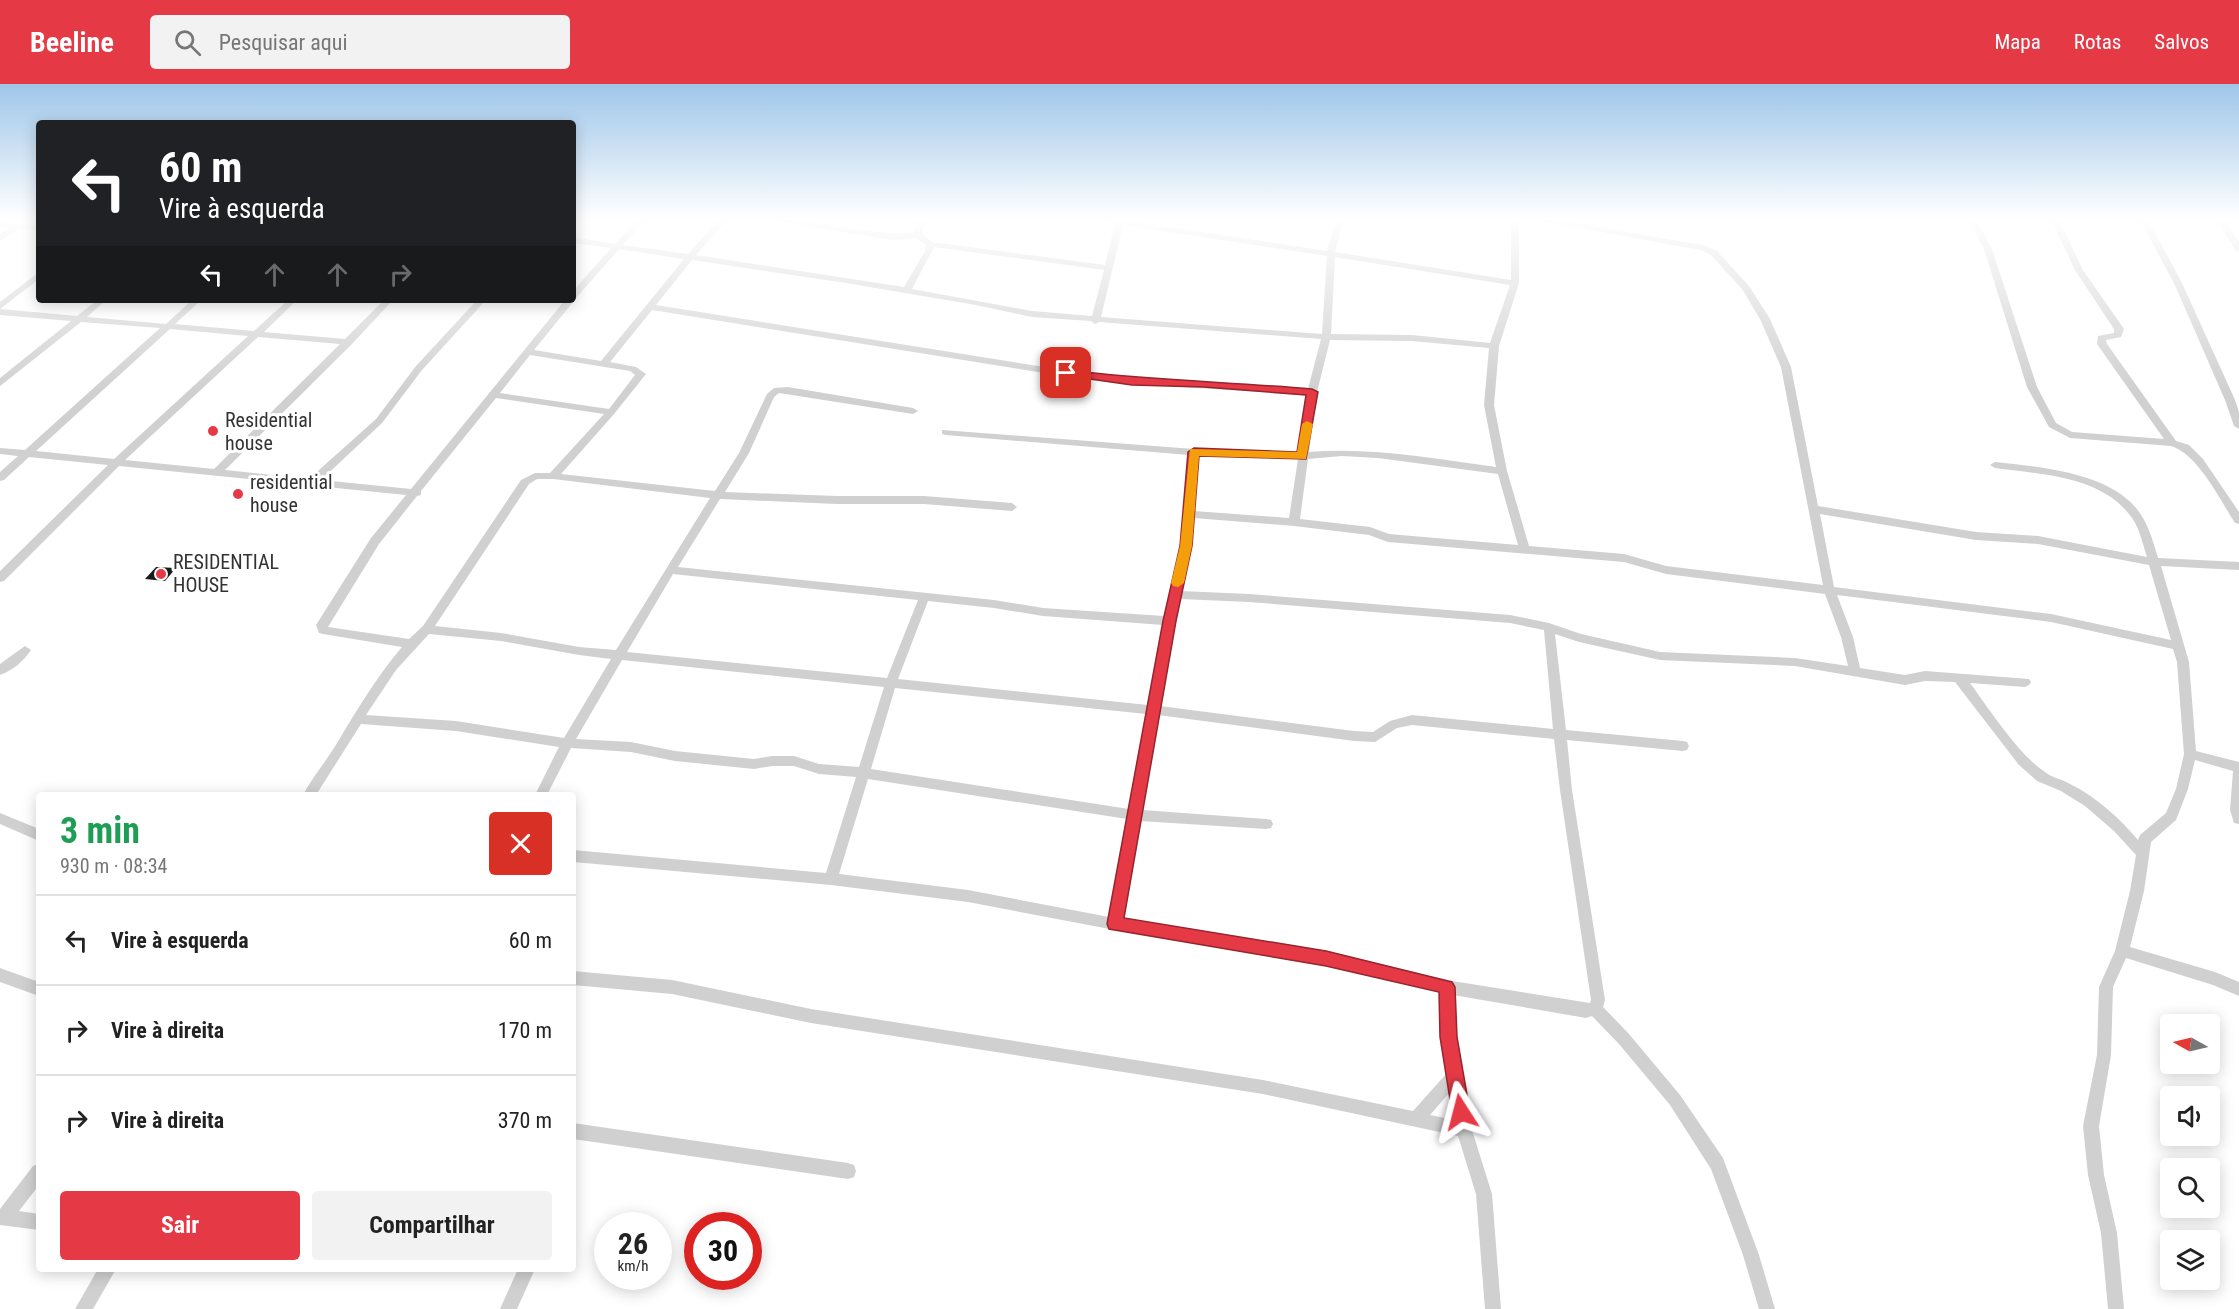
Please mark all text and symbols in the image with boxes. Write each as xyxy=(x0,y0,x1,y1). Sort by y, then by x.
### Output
search box xyxy=(150,15,570,69)
text: Beeline xyxy=(30,26,114,59)
icon: search xyxy=(171,26,204,59)
text: Pesquisar aqui xyxy=(219,30,347,55)
text: Mapa xyxy=(1994,30,2041,54)
text: Rotas xyxy=(2074,30,2121,54)
text: Salvos xyxy=(2154,30,2209,54)
text: 60 m xyxy=(159,143,242,192)
icon: left xyxy=(60,144,138,222)
text: Vire à esquerda xyxy=(159,193,325,225)
icon: left xyxy=(195,258,228,291)
icon: ahead xyxy=(258,258,291,291)
icon: ahead xyxy=(321,258,354,291)
icon: right xyxy=(384,258,417,291)
pin xyxy=(1040,347,1091,398)
icon: arrive xyxy=(1049,356,1082,389)
place label: Residential house xyxy=(225,408,312,455)
marker: Residential house xyxy=(206,424,220,438)
place label: residential house xyxy=(250,470,333,517)
marker: residential house xyxy=(231,487,245,501)
place label: RESIDENTIAL HOUSE xyxy=(173,550,279,597)
marker: RESIDENTIAL HOUSE xyxy=(154,567,168,581)
text: 3 min xyxy=(60,810,140,852)
button: close xyxy=(489,812,552,875)
text: 930 m · 08:34 xyxy=(60,854,167,878)
icon: left xyxy=(60,924,93,957)
text: Vire à esquerda xyxy=(111,928,249,953)
text: 60 m xyxy=(509,928,552,953)
icon: right xyxy=(60,1014,93,1047)
north arrow xyxy=(2160,1014,2220,1074)
map controls xyxy=(2160,1014,2220,1290)
text: Vire à direita xyxy=(111,1018,224,1043)
text: 170 m xyxy=(498,1018,552,1043)
position arrow xyxy=(1429,1080,1493,1144)
button: sound xyxy=(2160,1086,2220,1146)
icon: right xyxy=(60,1104,93,1137)
text: Vire à direita xyxy=(111,1108,224,1133)
text: 370 m xyxy=(498,1108,552,1133)
button: search xyxy=(2160,1158,2220,1218)
button: Sair xyxy=(60,1191,300,1260)
button: Compartilhar xyxy=(312,1191,552,1260)
speed limit sign: 30 xyxy=(684,1212,762,1290)
text: 26 xyxy=(618,1226,648,1261)
button: layers xyxy=(2160,1230,2220,1290)
text: km/h xyxy=(618,1257,648,1275)

